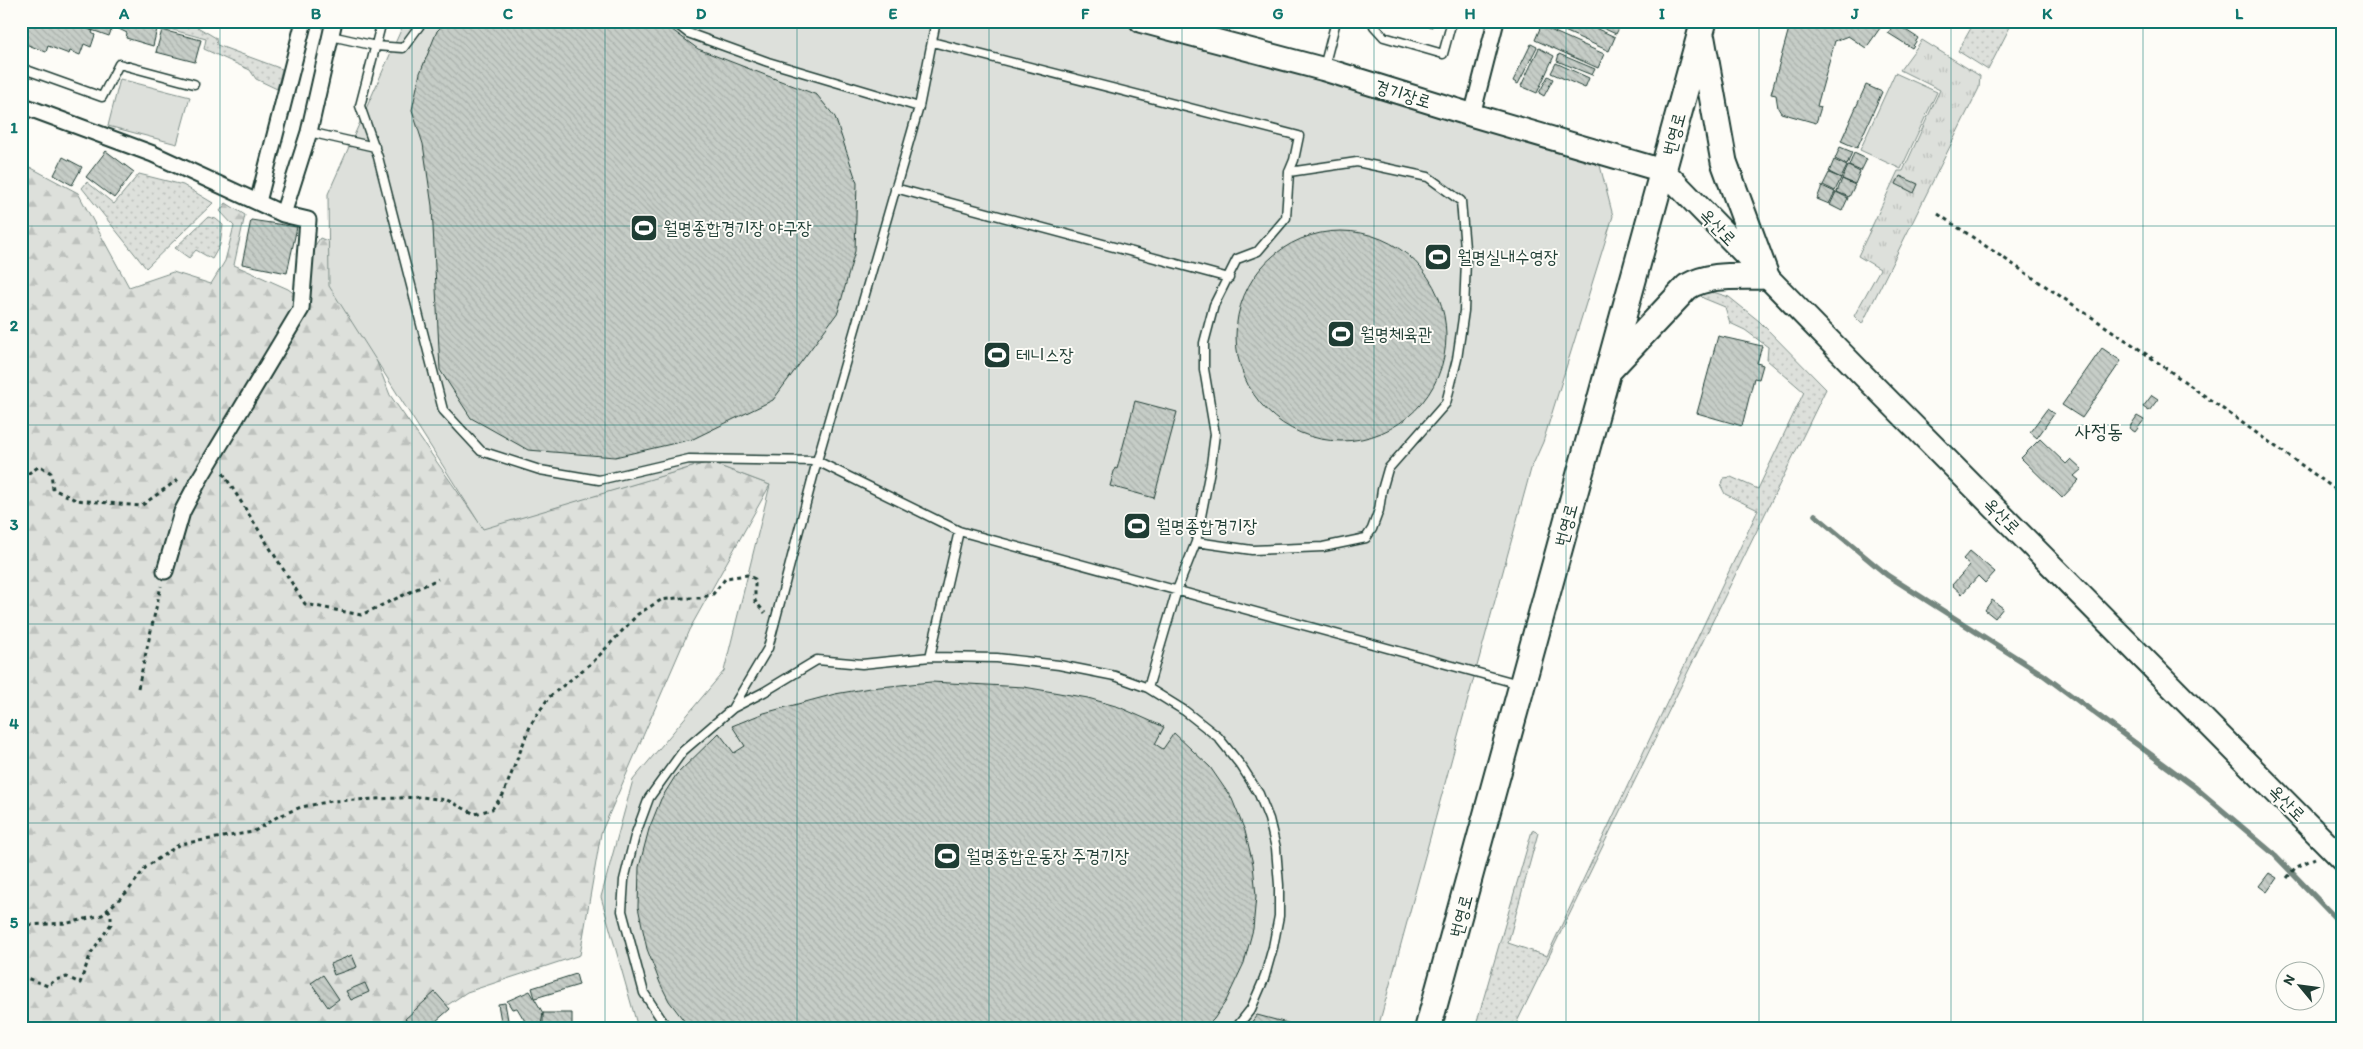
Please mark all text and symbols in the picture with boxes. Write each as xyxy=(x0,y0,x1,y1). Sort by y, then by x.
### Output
text: A xyxy=(118,4,130,23)
text: B xyxy=(311,4,322,23)
text: C xyxy=(503,4,514,23)
text: D xyxy=(696,4,707,23)
text: E xyxy=(889,4,898,23)
text: F xyxy=(1081,4,1090,23)
text: G xyxy=(1272,4,1284,23)
text: H xyxy=(1464,4,1476,23)
text: I xyxy=(1659,4,1665,23)
text: J xyxy=(1850,4,1859,23)
text: K xyxy=(2042,4,2053,23)
text: L xyxy=(2235,4,2244,23)
street label: 경기장로 xyxy=(1372,75,1434,113)
street label: 번영로 xyxy=(1658,110,1690,158)
text: 1 xyxy=(10,118,18,137)
street label: 옥산로 xyxy=(1695,204,1741,250)
sports icon: 월명종합경기장 야구장 xyxy=(629,213,659,243)
place label: 월명종합경기장 야구장 xyxy=(663,217,812,239)
sports icon: 월명실내수영장 xyxy=(1423,242,1453,272)
place label: 월명실내수영장 xyxy=(1457,246,1558,268)
text: 2 xyxy=(10,316,19,335)
sports icon: 월명체육관 xyxy=(1326,319,1356,349)
place label: 월명체육관 xyxy=(1360,323,1432,345)
sports icon: 테니스장 xyxy=(982,340,1012,370)
place label: 테니스장 xyxy=(1016,344,1074,366)
district label: 사정동 xyxy=(2075,419,2123,443)
street label: 옥산로 xyxy=(1979,493,2025,539)
street label: 번영로 xyxy=(1550,501,1582,549)
sports icon: 월명종합경기장 xyxy=(1122,511,1152,541)
text: 3 xyxy=(10,515,19,534)
place label: 월명종합경기장 xyxy=(1156,515,1257,537)
text: 4 xyxy=(9,714,19,733)
street label: 옥산로 xyxy=(2264,780,2310,826)
sports icon: 월명종합운동장 주경기장 xyxy=(932,841,962,871)
place label: 월명종합운동장 주경기장 xyxy=(966,845,1129,867)
street label: 번영로 xyxy=(1445,892,1477,940)
text: 5 xyxy=(10,913,19,932)
north arrow xyxy=(2276,962,2326,1012)
text: N xyxy=(2279,972,2299,988)

